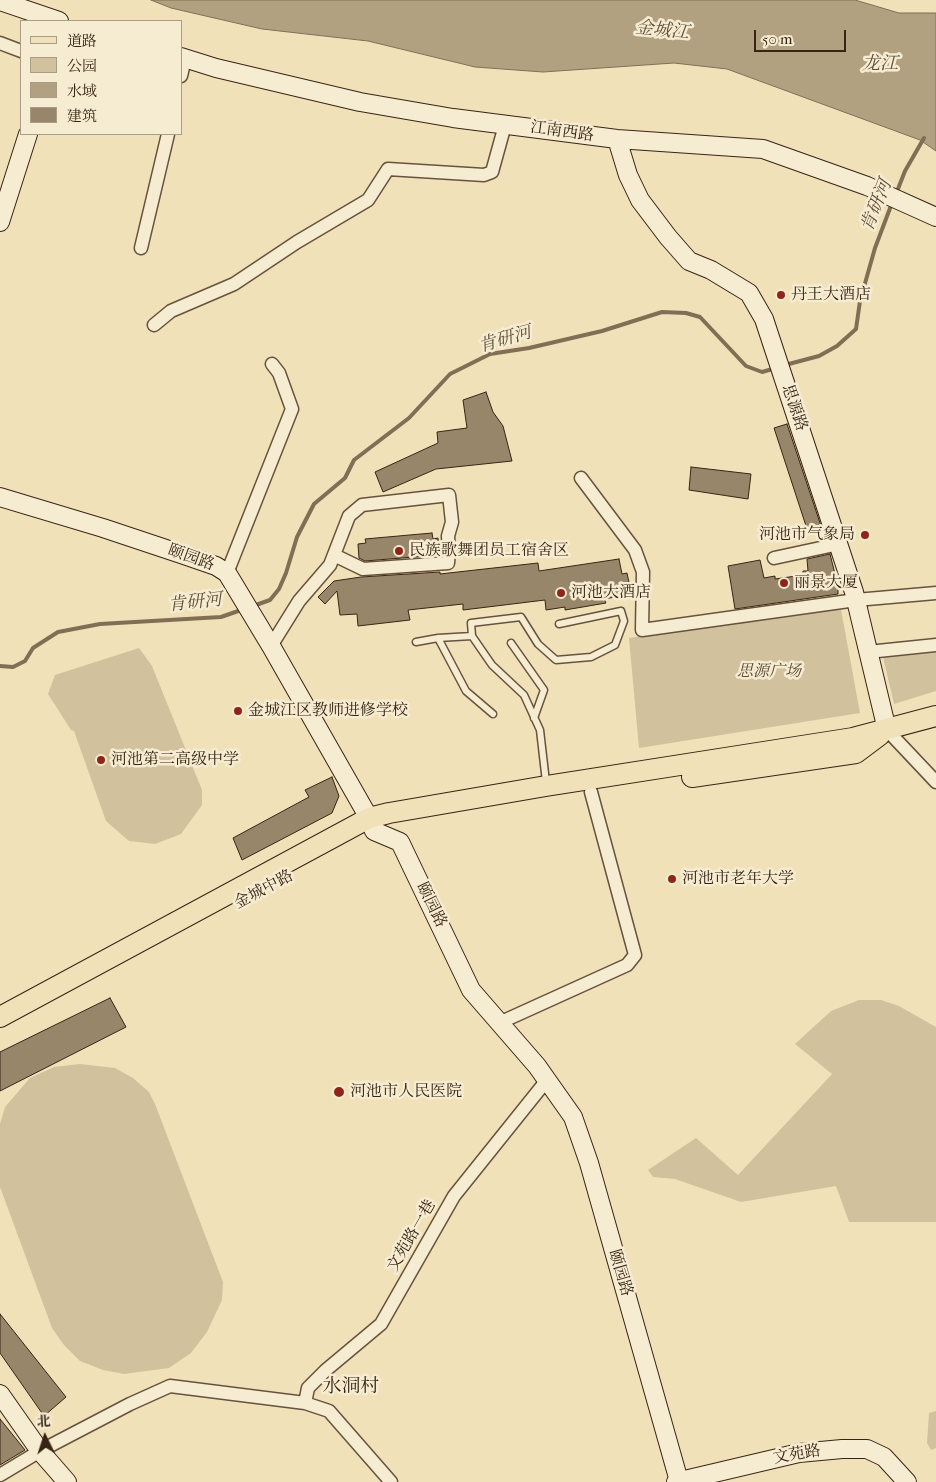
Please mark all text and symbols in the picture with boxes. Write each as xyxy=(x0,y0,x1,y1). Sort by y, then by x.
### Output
water label: 金城江 xyxy=(634,17,690,45)
legend xyxy=(20,20,182,135)
scale bar xyxy=(756,20,848,52)
text: 50 m xyxy=(762,30,792,48)
text: 道路 xyxy=(67,32,97,50)
water label: 龙江 xyxy=(862,54,898,76)
text: 公园 xyxy=(67,57,97,75)
text: 水域 xyxy=(67,82,97,100)
text: 建筑 xyxy=(67,107,97,125)
street label: 江南西路 xyxy=(529,118,595,146)
water label: 肯研河 xyxy=(857,177,897,235)
place label: 丹王大酒店 xyxy=(791,285,871,305)
marker: 丹王大酒店 xyxy=(775,289,787,301)
water label: 肯研河 xyxy=(476,322,534,358)
street label: 思源路 xyxy=(777,382,811,434)
place label: 河池市气象局 xyxy=(759,525,855,545)
marker: 河池市气象局 xyxy=(859,529,871,541)
street label: 颐园路 xyxy=(165,541,217,575)
place label: 民族歌舞团员工宿舍区 xyxy=(409,541,569,561)
marker: 民族歌舞团员工宿舍区 xyxy=(393,545,405,557)
place label: 丽景大厦 xyxy=(794,573,858,593)
marker: 丽景大厦 xyxy=(778,577,790,589)
place label: 河池大酒店 xyxy=(571,583,651,603)
marker: 河池大酒店 xyxy=(555,587,567,599)
water label: 肯研河 xyxy=(167,589,223,617)
park label: 思源广场 xyxy=(737,662,801,682)
place label: 金城江区教师进修学校 xyxy=(248,701,408,721)
marker: 金城江区教师进修学校 xyxy=(232,705,244,717)
place label: 河池第二高级中学 xyxy=(111,750,239,770)
marker: 河池第二高级中学 xyxy=(95,754,107,766)
street label: 金城中路 xyxy=(231,867,297,913)
place label: 河池市老年大学 xyxy=(682,869,794,889)
marker: 河池市老年大学 xyxy=(666,873,678,885)
street label: 颐园路 xyxy=(412,879,450,931)
place label: 河池市人民医院 xyxy=(350,1082,462,1102)
marker: 河池市人民医院 xyxy=(332,1085,346,1099)
street label: 文苑路一巷 xyxy=(384,1197,440,1275)
street label: 颐园路 xyxy=(604,1247,636,1299)
district label: 水洞村 xyxy=(323,1376,379,1398)
north arrow xyxy=(20,1412,70,1462)
text: 北 xyxy=(36,1413,51,1431)
street label: 文苑路 xyxy=(772,1441,822,1469)

